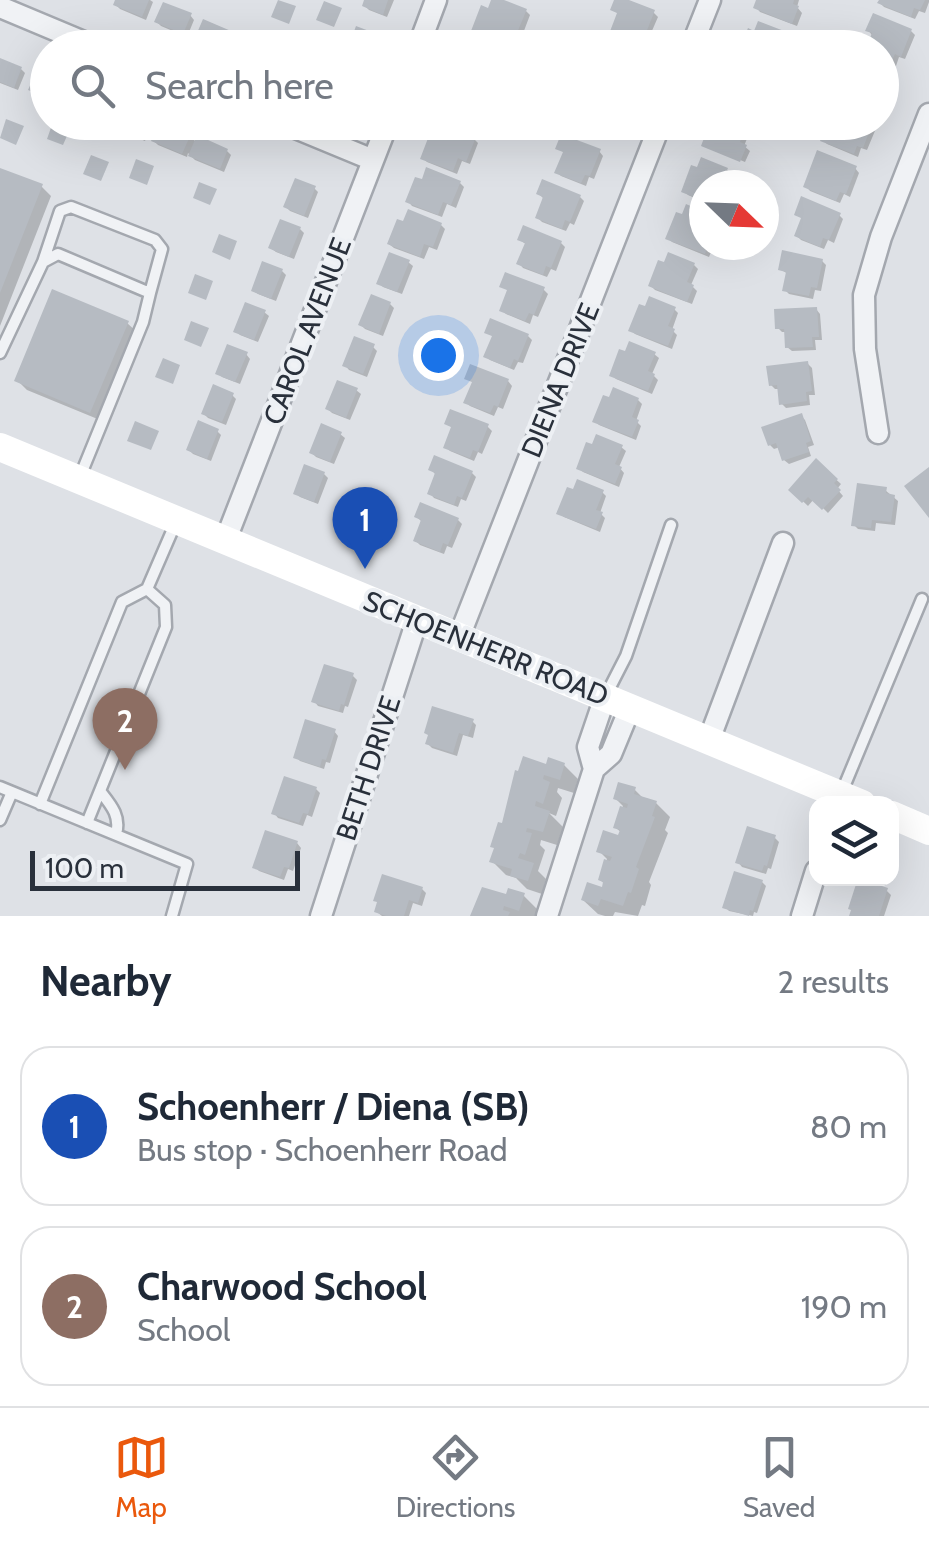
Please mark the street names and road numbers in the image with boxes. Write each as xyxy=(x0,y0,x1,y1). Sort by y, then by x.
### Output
street label: CAROL AVENUE xyxy=(256,233,358,429)
street label: DIENA DRIVE xyxy=(514,298,606,462)
street label: SCHOENHERR ROAD xyxy=(359,583,613,713)
street label: BETH DRIVE xyxy=(329,691,407,845)

